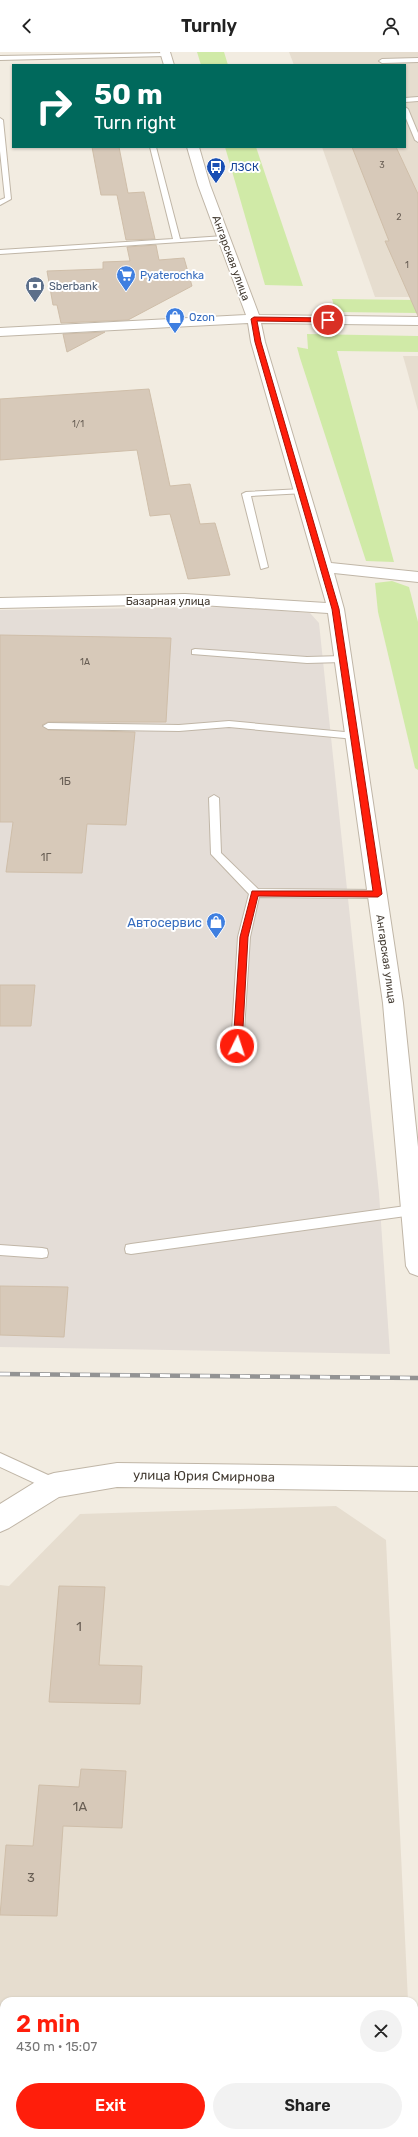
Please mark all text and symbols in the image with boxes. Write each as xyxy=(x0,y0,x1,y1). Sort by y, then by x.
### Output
icon: back xyxy=(16,15,38,37)
text: Turnly xyxy=(181,15,237,37)
icon: person xyxy=(380,15,402,37)
text: 50 m xyxy=(94,78,163,111)
icon: right xyxy=(28,80,80,132)
text: Turn right xyxy=(94,112,176,134)
bus stop icon: ЛЗСК xyxy=(205,156,227,184)
house number: 3 xyxy=(379,160,385,170)
place label: ЛЗСК xyxy=(230,161,259,174)
house number: 2 xyxy=(396,212,402,222)
street label: Ангарская улица xyxy=(210,214,252,302)
house number: 1 xyxy=(405,260,409,270)
supermarket icon: Pyaterochka xyxy=(115,264,137,292)
place label: Pyaterochka xyxy=(140,269,204,282)
bank icon: Sberbank xyxy=(24,275,46,303)
place label: Sberbank xyxy=(49,280,98,293)
pin xyxy=(311,303,345,337)
shop icon: Ozon xyxy=(164,306,186,334)
icon: arrive xyxy=(317,309,339,331)
place label: Ozon xyxy=(189,311,215,324)
house number: 1/1 xyxy=(72,419,84,429)
street label: Базарная улица xyxy=(126,595,210,608)
house number: 1А xyxy=(80,657,90,667)
house number: 1Б xyxy=(59,775,71,788)
house number: 1Г xyxy=(41,851,51,864)
shop icon: Автосервис xyxy=(205,911,227,939)
street label: Ангарская улица xyxy=(373,914,399,1004)
place label: Автосервис xyxy=(127,915,202,930)
position arrow xyxy=(216,1025,258,1067)
street label: улица Юрия Смирнова xyxy=(133,1467,275,1485)
house number: 1 xyxy=(76,1619,82,1634)
house number: 1А xyxy=(73,1799,87,1814)
house number: 3 xyxy=(27,1870,35,1885)
text: 2 min xyxy=(16,2010,80,2038)
button: close xyxy=(360,2010,402,2052)
text: 430 m · 15:07 xyxy=(16,2039,97,2054)
button: Exit xyxy=(16,2083,205,2129)
button: Share xyxy=(213,2083,402,2129)

